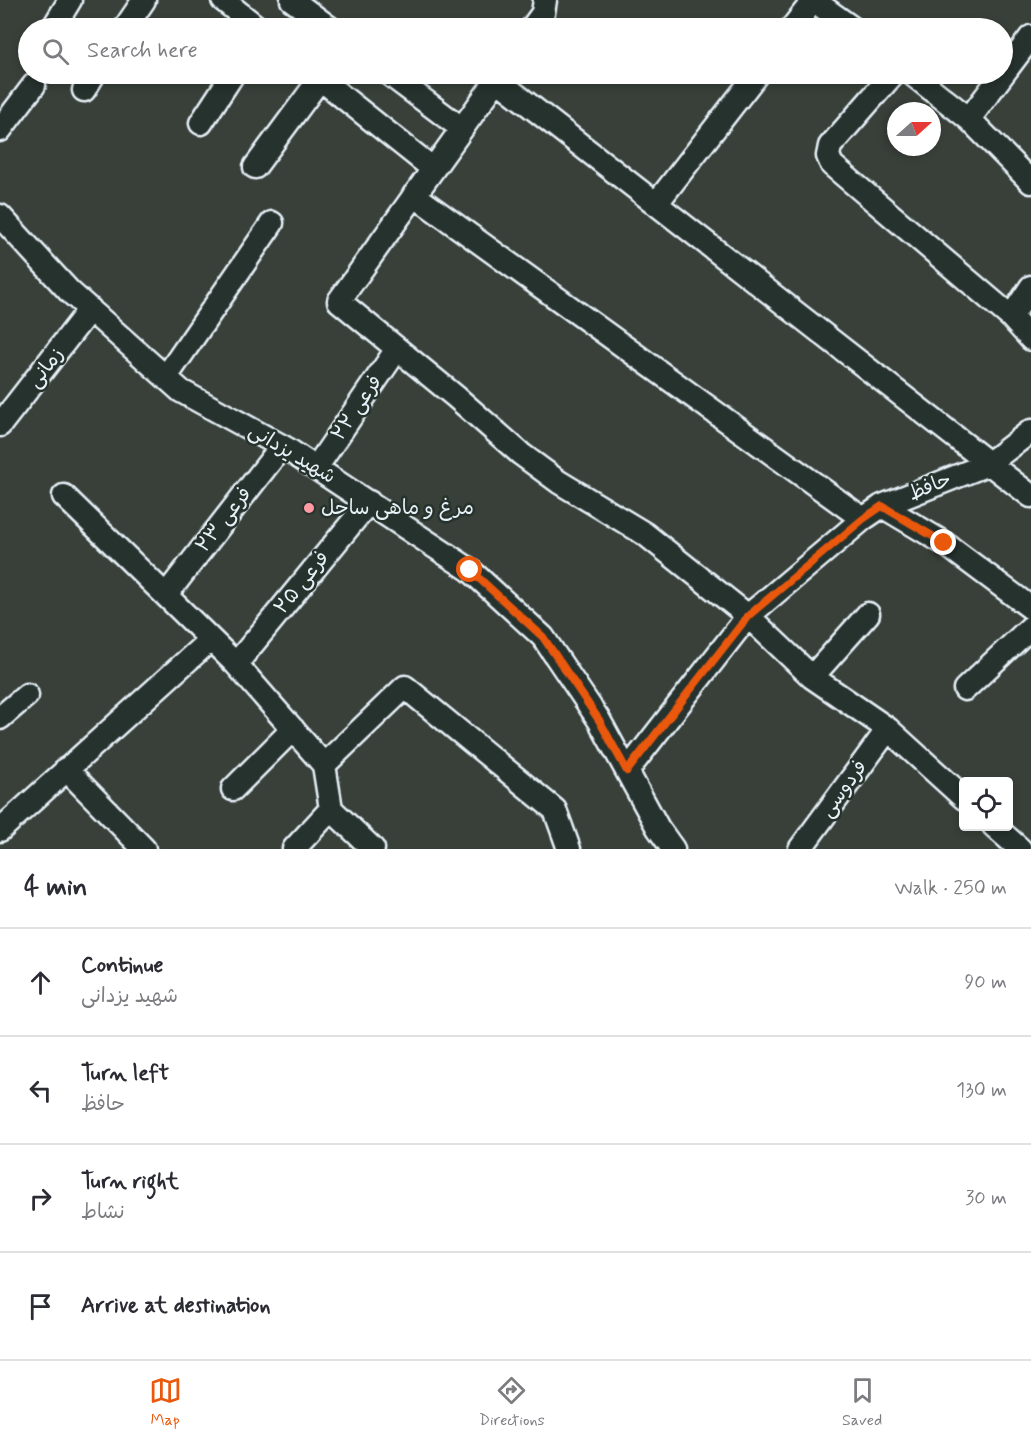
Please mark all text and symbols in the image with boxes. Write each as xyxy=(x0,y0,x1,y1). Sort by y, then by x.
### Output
search box xyxy=(18,18,1013,84)
icon: search xyxy=(39,35,72,68)
text: Search here xyxy=(87,37,198,65)
north arrow xyxy=(887,102,941,156)
street label: زمانی xyxy=(22,342,70,394)
street label: فرعی ۲۲ xyxy=(325,370,389,446)
street label: شهید یزدانی xyxy=(243,417,341,491)
street label: حافظ xyxy=(905,466,955,508)
street label: فرعی ۲۳ xyxy=(190,482,258,558)
place label: مرغ و ماهی ساحل xyxy=(321,495,474,522)
marker: مرغ و ماهی ساحل xyxy=(302,501,316,515)
route end xyxy=(930,529,956,555)
street label: فرعی ۲۵ xyxy=(268,546,336,620)
route start xyxy=(456,556,482,582)
street label: فردوسی xyxy=(814,755,874,823)
map controls xyxy=(959,777,1013,831)
button: locate xyxy=(959,777,1013,831)
text: 4 min xyxy=(24,871,87,905)
text: Walk · 250 m xyxy=(895,875,1007,902)
text: Continue xyxy=(81,952,163,980)
icon: ahead xyxy=(24,966,57,999)
text: 90 m xyxy=(964,969,1007,996)
text: شهید یزدانی xyxy=(81,983,178,1010)
text: Turn left xyxy=(81,1060,169,1088)
icon: left xyxy=(24,1074,57,1107)
text: 130 m xyxy=(956,1077,1007,1104)
text: حافظ xyxy=(81,1091,125,1118)
text: Turn right xyxy=(81,1168,179,1196)
icon: right xyxy=(24,1182,57,1215)
text: 30 m xyxy=(965,1185,1007,1212)
text: نشاط xyxy=(81,1199,125,1226)
icon: arrive xyxy=(24,1290,57,1323)
text: Arrive at destination xyxy=(81,1292,271,1320)
tab: Map xyxy=(149,1374,182,1431)
tab: Directions xyxy=(479,1374,545,1431)
tab: Saved xyxy=(842,1374,882,1431)

